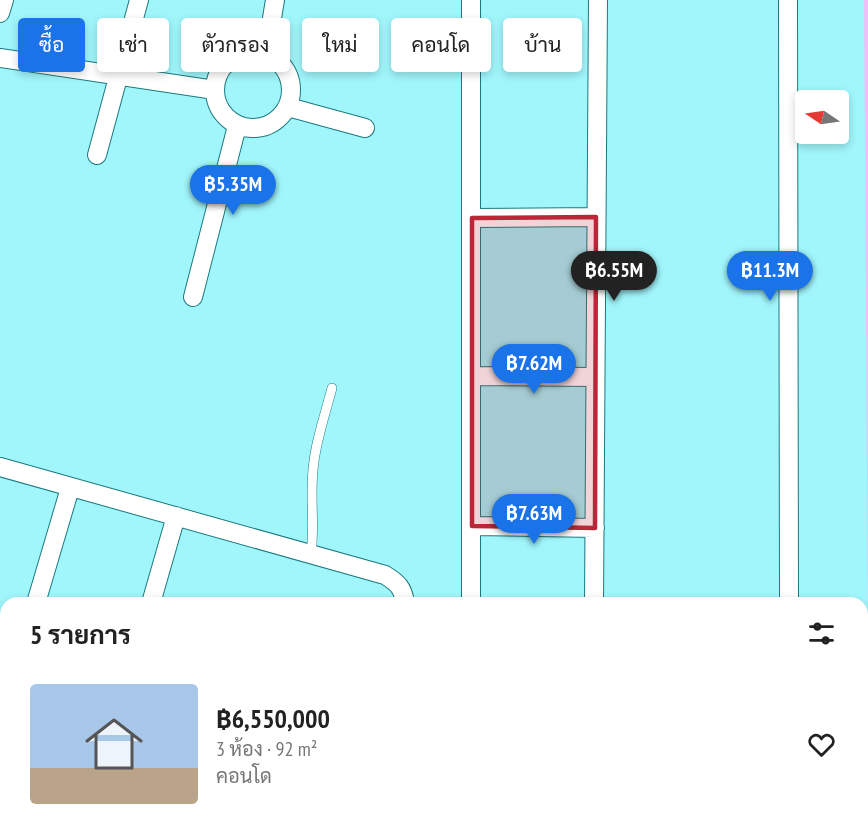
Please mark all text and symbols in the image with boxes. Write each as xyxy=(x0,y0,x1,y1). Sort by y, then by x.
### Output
chip: ซื้อ xyxy=(18,18,85,72)
chip: เช่า xyxy=(97,18,169,72)
chip: ตัวกรอง xyxy=(181,18,290,72)
chip: ใหม่ xyxy=(302,18,379,72)
chip: คอนโด xyxy=(391,18,491,72)
chip: บ้าน xyxy=(503,18,582,72)
north arrow xyxy=(795,90,849,144)
map controls xyxy=(795,90,849,144)
pin: ฿5.35M xyxy=(184,165,282,216)
text: ฿5.35M xyxy=(204,171,262,197)
pin: ฿6.55M xyxy=(565,251,663,302)
pin: ฿11.3M xyxy=(721,251,819,302)
text: ฿6.55M xyxy=(585,257,643,283)
text: ฿11.3M xyxy=(741,257,799,283)
pin: ฿7.62M xyxy=(485,344,583,395)
text: ฿7.62M xyxy=(506,350,562,376)
pin: ฿7.63M xyxy=(485,494,583,545)
text: ฿7.63M xyxy=(506,500,562,526)
icon: filters xyxy=(805,617,838,650)
text: 5 รายการ xyxy=(30,618,131,651)
text: ฿6,550,000 xyxy=(216,702,330,735)
icon: home xyxy=(78,708,150,780)
icon: heart xyxy=(805,728,838,761)
text: 3 ห้อง · 92 m² xyxy=(216,736,317,762)
text: คอนโด xyxy=(216,763,272,789)

